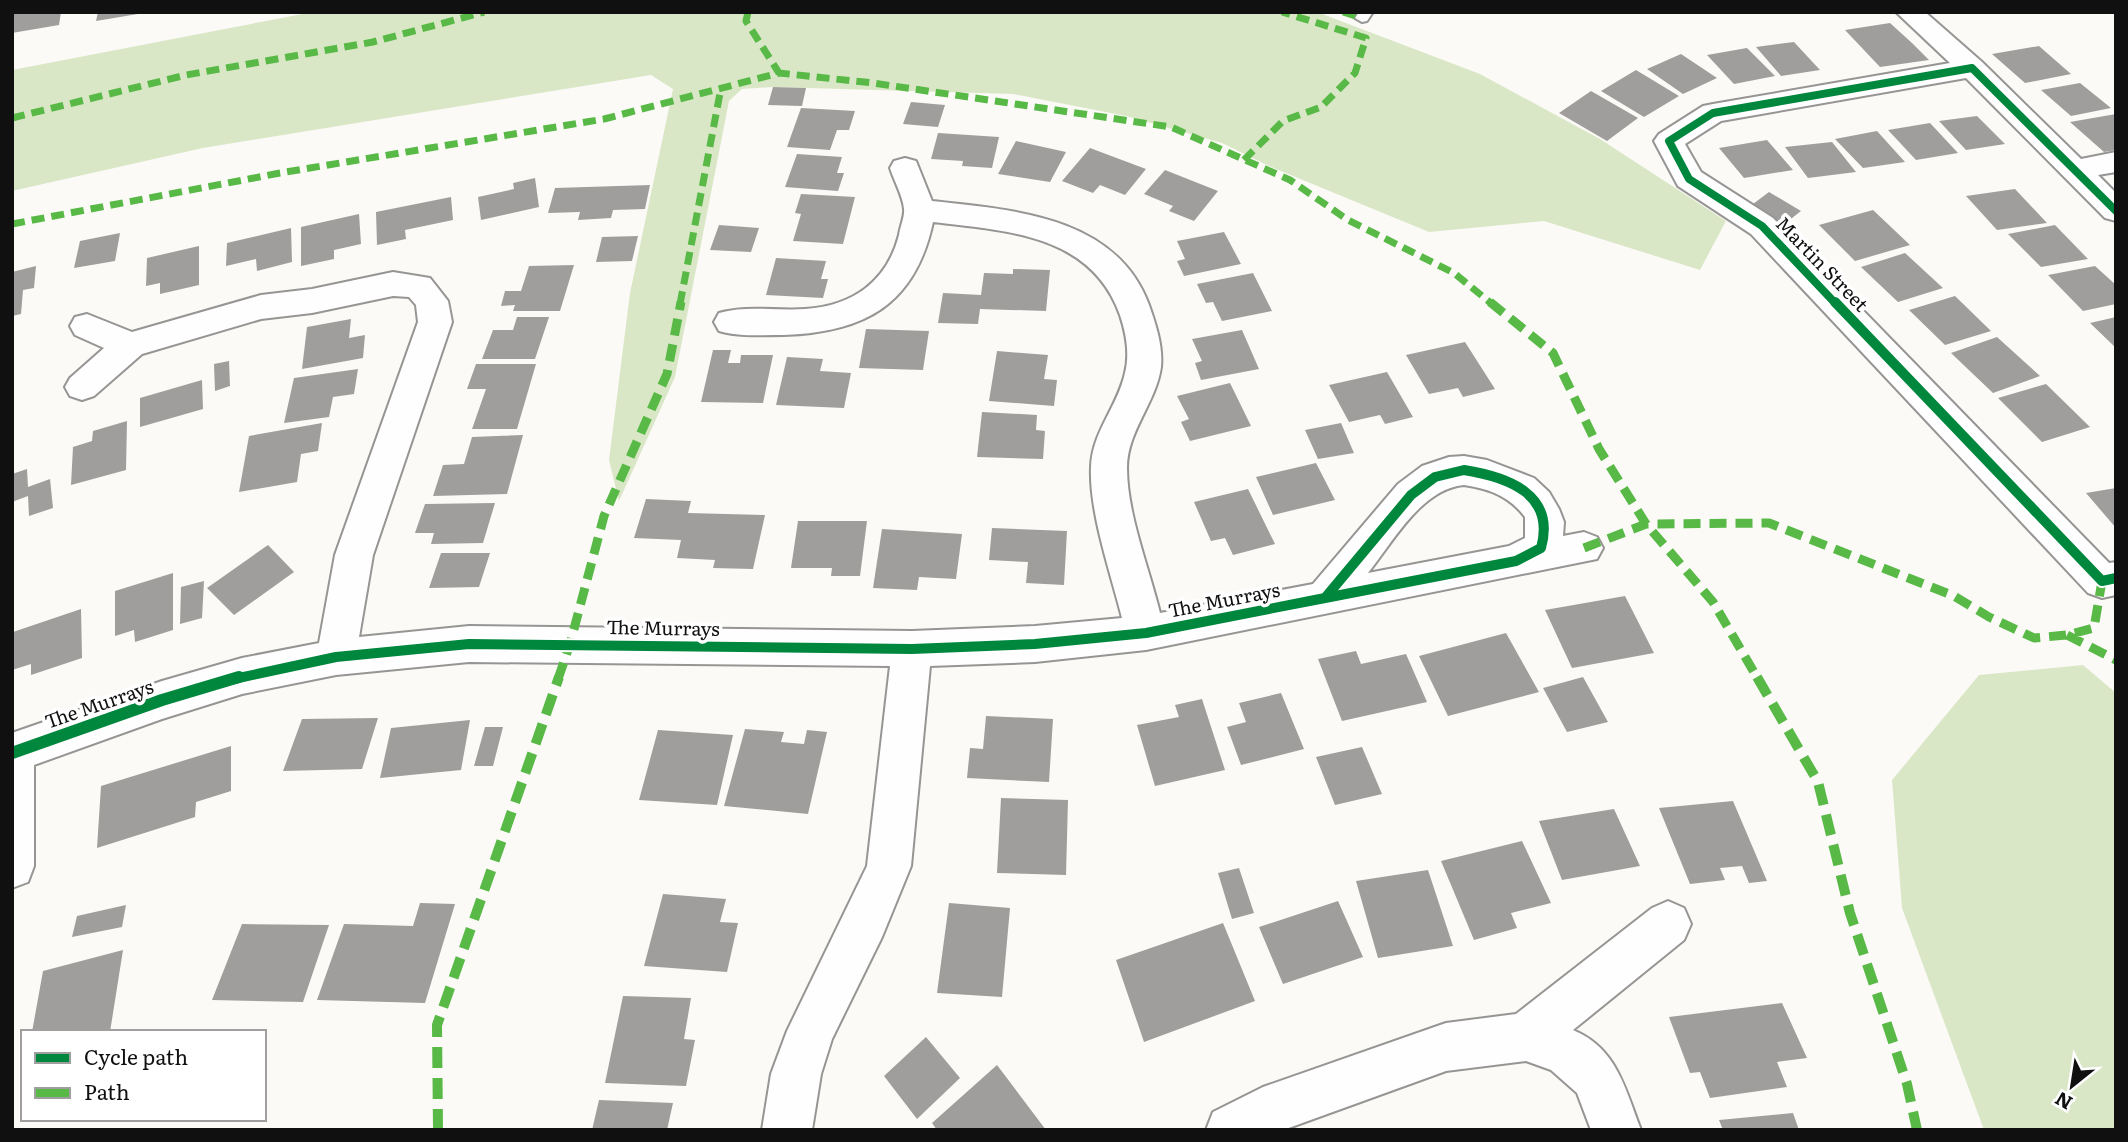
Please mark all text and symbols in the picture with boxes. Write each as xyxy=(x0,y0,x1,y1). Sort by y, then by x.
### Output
street label: Martin Street xyxy=(1770,210,1876,317)
street label: The Murrays xyxy=(1165,574,1283,624)
street label: The Murrays xyxy=(606,612,720,642)
street label: The Murrays xyxy=(41,671,157,735)
legend xyxy=(21,1030,266,1121)
text: Cycle path xyxy=(84,1040,188,1071)
north arrow xyxy=(2037,1051,2107,1121)
text: Path xyxy=(84,1075,130,1106)
text: N xyxy=(2049,1085,2077,1118)

